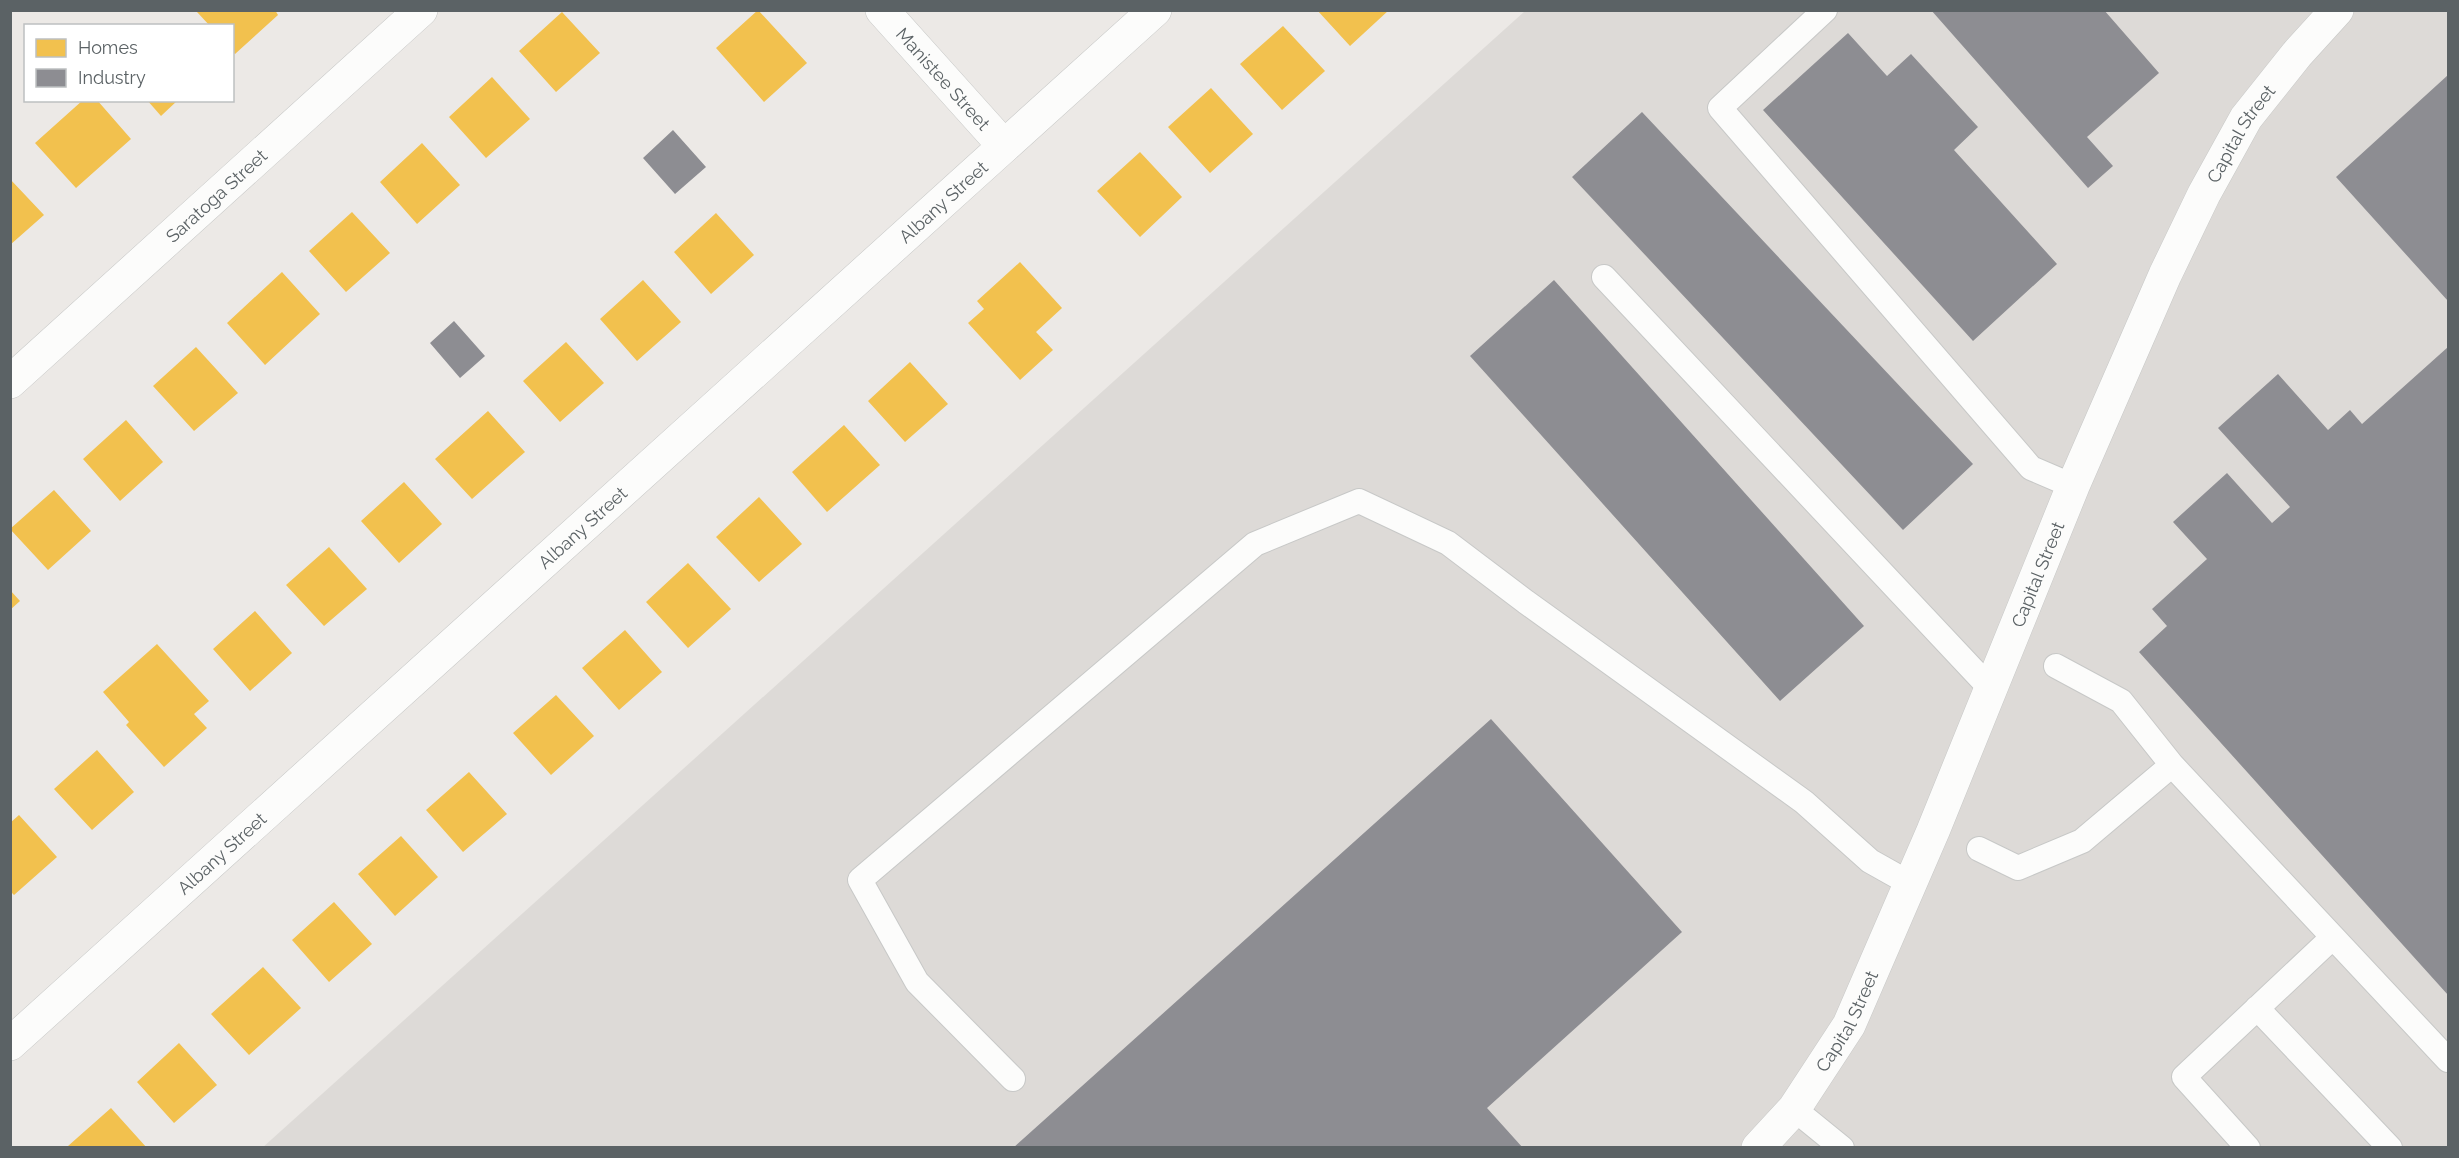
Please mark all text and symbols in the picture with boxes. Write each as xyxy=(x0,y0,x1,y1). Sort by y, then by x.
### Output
street label: Manistee Street xyxy=(892,23,995,134)
legend xyxy=(24,24,234,102)
text: Homes xyxy=(78,37,138,58)
text: Industry xyxy=(78,67,146,88)
street label: Capital Street xyxy=(2202,80,2279,186)
street label: Saratoga Street xyxy=(161,144,271,246)
street label: Albany Street xyxy=(894,156,992,247)
street label: Albany Street xyxy=(534,482,631,573)
street label: Capital Street xyxy=(2006,518,2068,630)
street label: Albany Street xyxy=(173,808,270,898)
street label: Capital Street xyxy=(1811,967,1882,1075)

